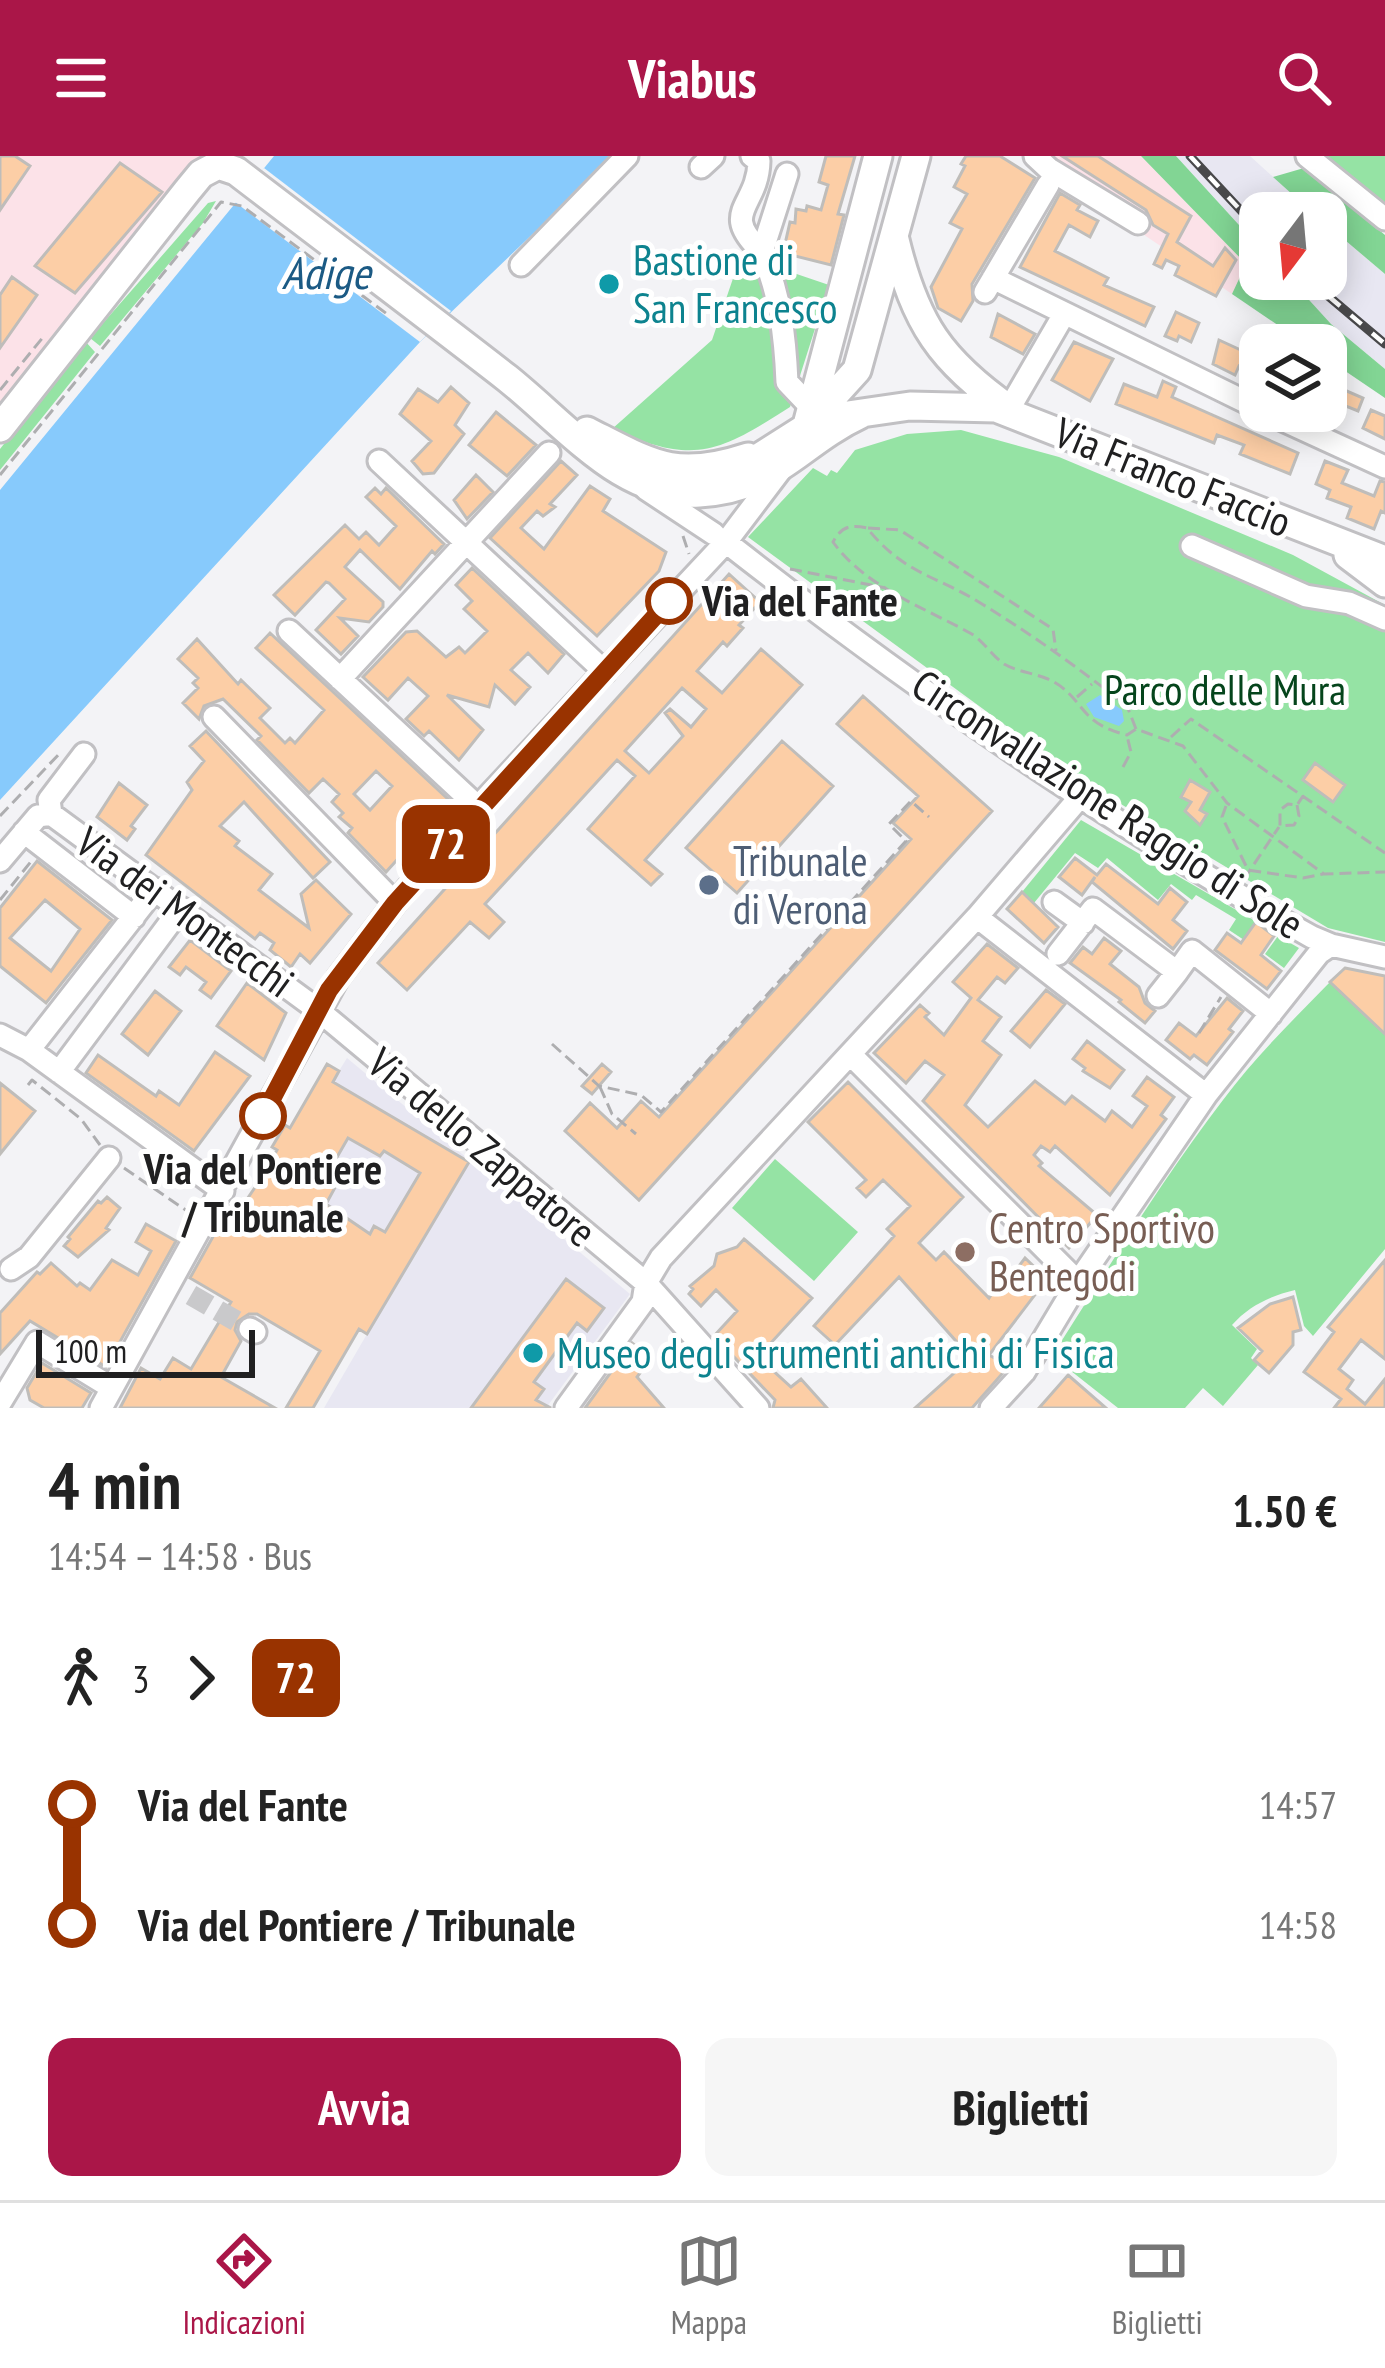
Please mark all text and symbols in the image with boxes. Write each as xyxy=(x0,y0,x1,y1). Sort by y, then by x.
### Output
text: Viabus xyxy=(628,43,757,113)
icon: menu xyxy=(48,45,114,111)
icon: search xyxy=(1271,45,1337,111)
north arrow xyxy=(1239,192,1347,300)
map controls xyxy=(1239,192,1347,432)
place label: Bastione di San Francesco xyxy=(633,232,837,335)
water label: Adige xyxy=(282,243,373,301)
marker: Bastione di San Francesco xyxy=(596,271,622,297)
button: layers xyxy=(1239,324,1347,432)
street label: Via Franco Faccio xyxy=(1046,404,1300,549)
place label: Via del Fante xyxy=(701,573,898,628)
marker: Via del Fante xyxy=(647,579,691,623)
street label: Circonvallazione Raggio di Sole xyxy=(902,656,1315,951)
park label: Parco delle Mura xyxy=(1104,662,1346,717)
line badge: 72 xyxy=(392,805,500,883)
street label: Via dei Montecchi xyxy=(65,813,305,1009)
text: 72 xyxy=(426,816,466,871)
place label: Tribunale di Verona xyxy=(733,833,868,936)
marker: Tribunale di Verona xyxy=(696,872,722,898)
street label: Via dello Zappatore xyxy=(356,1034,608,1258)
marker: Via del Pontiere / Tribunale xyxy=(241,1094,285,1138)
place label: Via del Pontiere / Tribunale xyxy=(143,1141,382,1244)
place label: Centro Sportivo Bentegodi xyxy=(989,1200,1215,1303)
marker: Centro Sportivo Bentegodi xyxy=(952,1239,978,1265)
scale bar xyxy=(36,1324,255,1377)
place label: Museo degli strumenti antichi di Fisica xyxy=(557,1325,1115,1380)
text: 100 m xyxy=(54,1329,127,1372)
marker: Museo degli strumenti antichi di Fisica xyxy=(520,1340,546,1366)
text: 4 min xyxy=(48,1442,181,1527)
text: 1.50 € xyxy=(1232,1481,1337,1539)
text: 14:54 – 14:58 · Bus xyxy=(48,1530,312,1581)
icon: walk xyxy=(48,1645,114,1711)
icon: forward xyxy=(168,1645,234,1711)
text: 72 xyxy=(276,1650,316,1705)
text: 3 xyxy=(132,1653,150,1704)
text: Via del Fante xyxy=(138,1775,348,1833)
text: 14:57 xyxy=(1259,1779,1337,1830)
text: Via del Pontiere / Tribunale xyxy=(138,1895,576,1953)
text: 14:58 xyxy=(1259,1899,1337,1950)
button: Avvia xyxy=(48,2038,681,2176)
button: Biglietti xyxy=(705,2038,1337,2176)
tab: Indicazioni xyxy=(182,2228,306,2343)
tab: Mappa xyxy=(671,2228,747,2343)
tab: Biglietti xyxy=(1112,2228,1203,2343)

